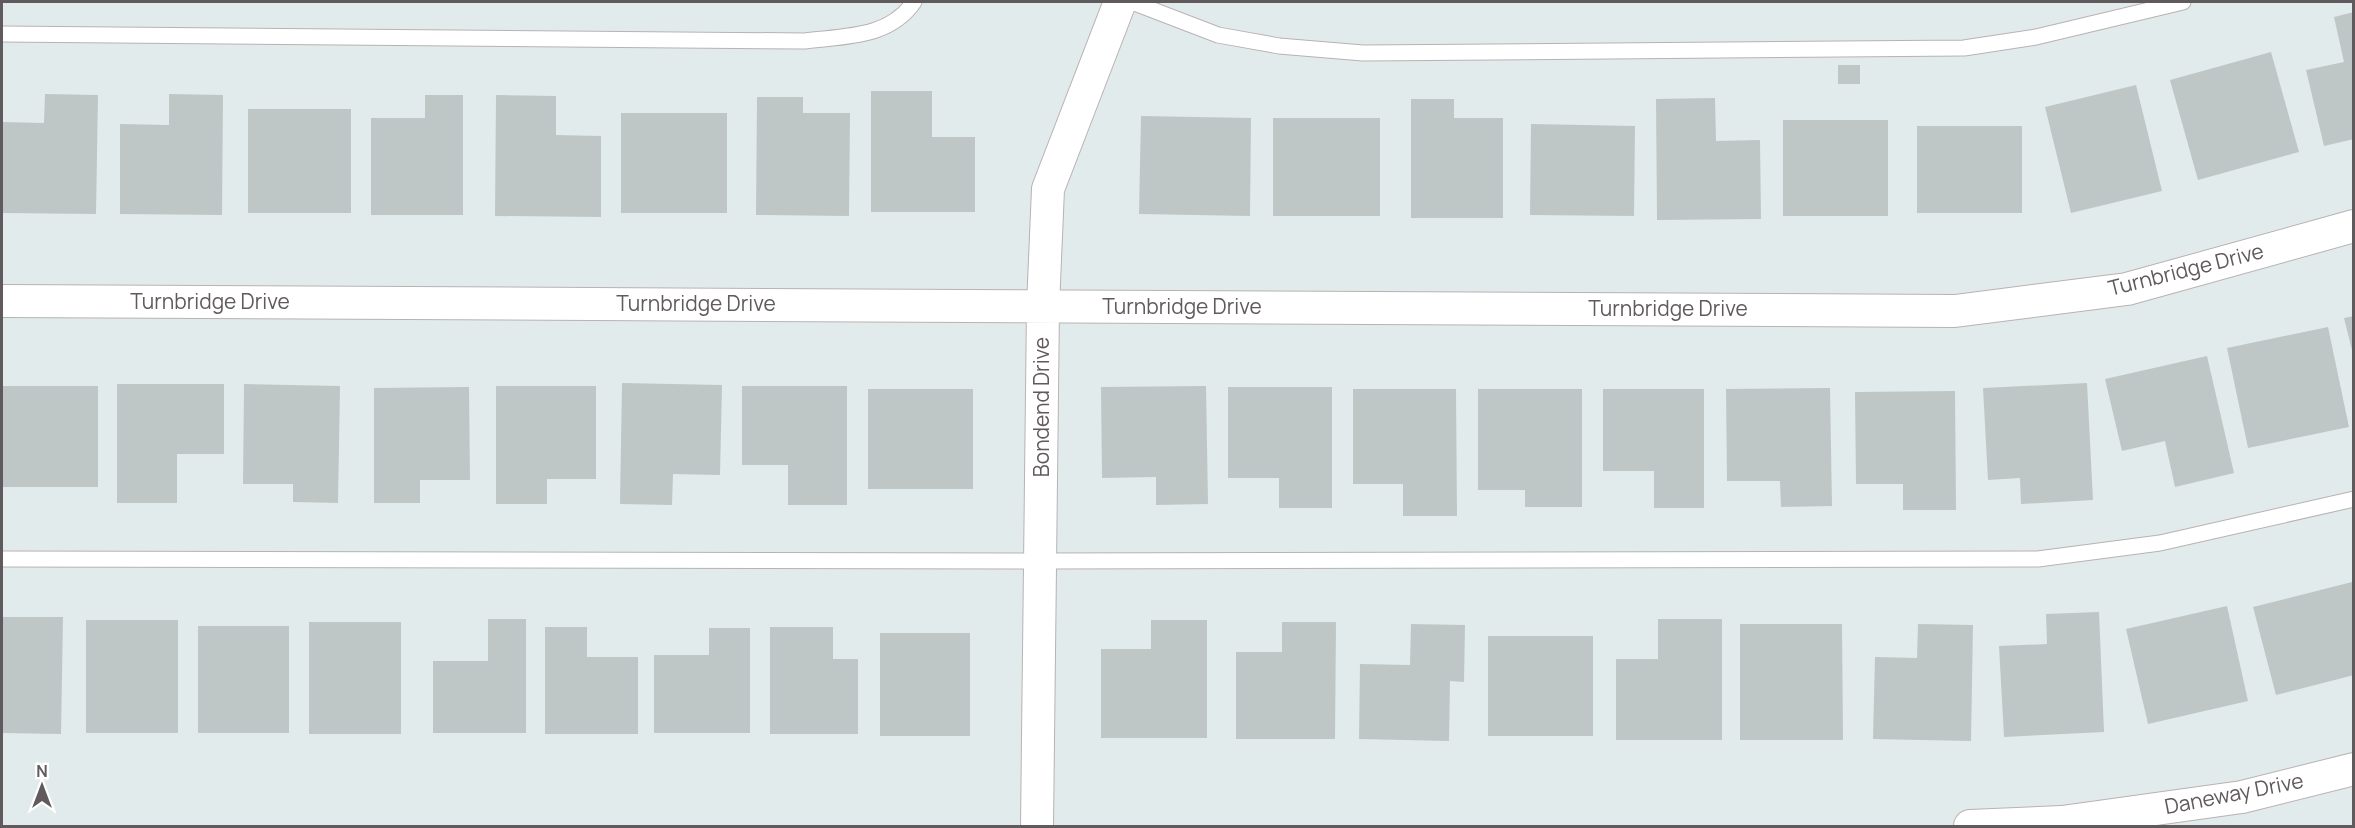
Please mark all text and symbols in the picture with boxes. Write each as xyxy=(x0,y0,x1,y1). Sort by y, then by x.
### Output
street label: Turnbridge Drive xyxy=(2105,236,2266,302)
street label: Turnbridge Drive xyxy=(130,287,290,315)
street label: Turnbridge Drive xyxy=(616,289,776,317)
street label: Turnbridge Drive xyxy=(1102,292,1262,320)
street label: Turnbridge Drive xyxy=(1588,294,1748,322)
street label: Bondend Drive xyxy=(1027,337,1055,477)
north arrow xyxy=(12,756,72,816)
text: N xyxy=(36,760,48,782)
street label: Daneway Drive xyxy=(2162,766,2306,820)

